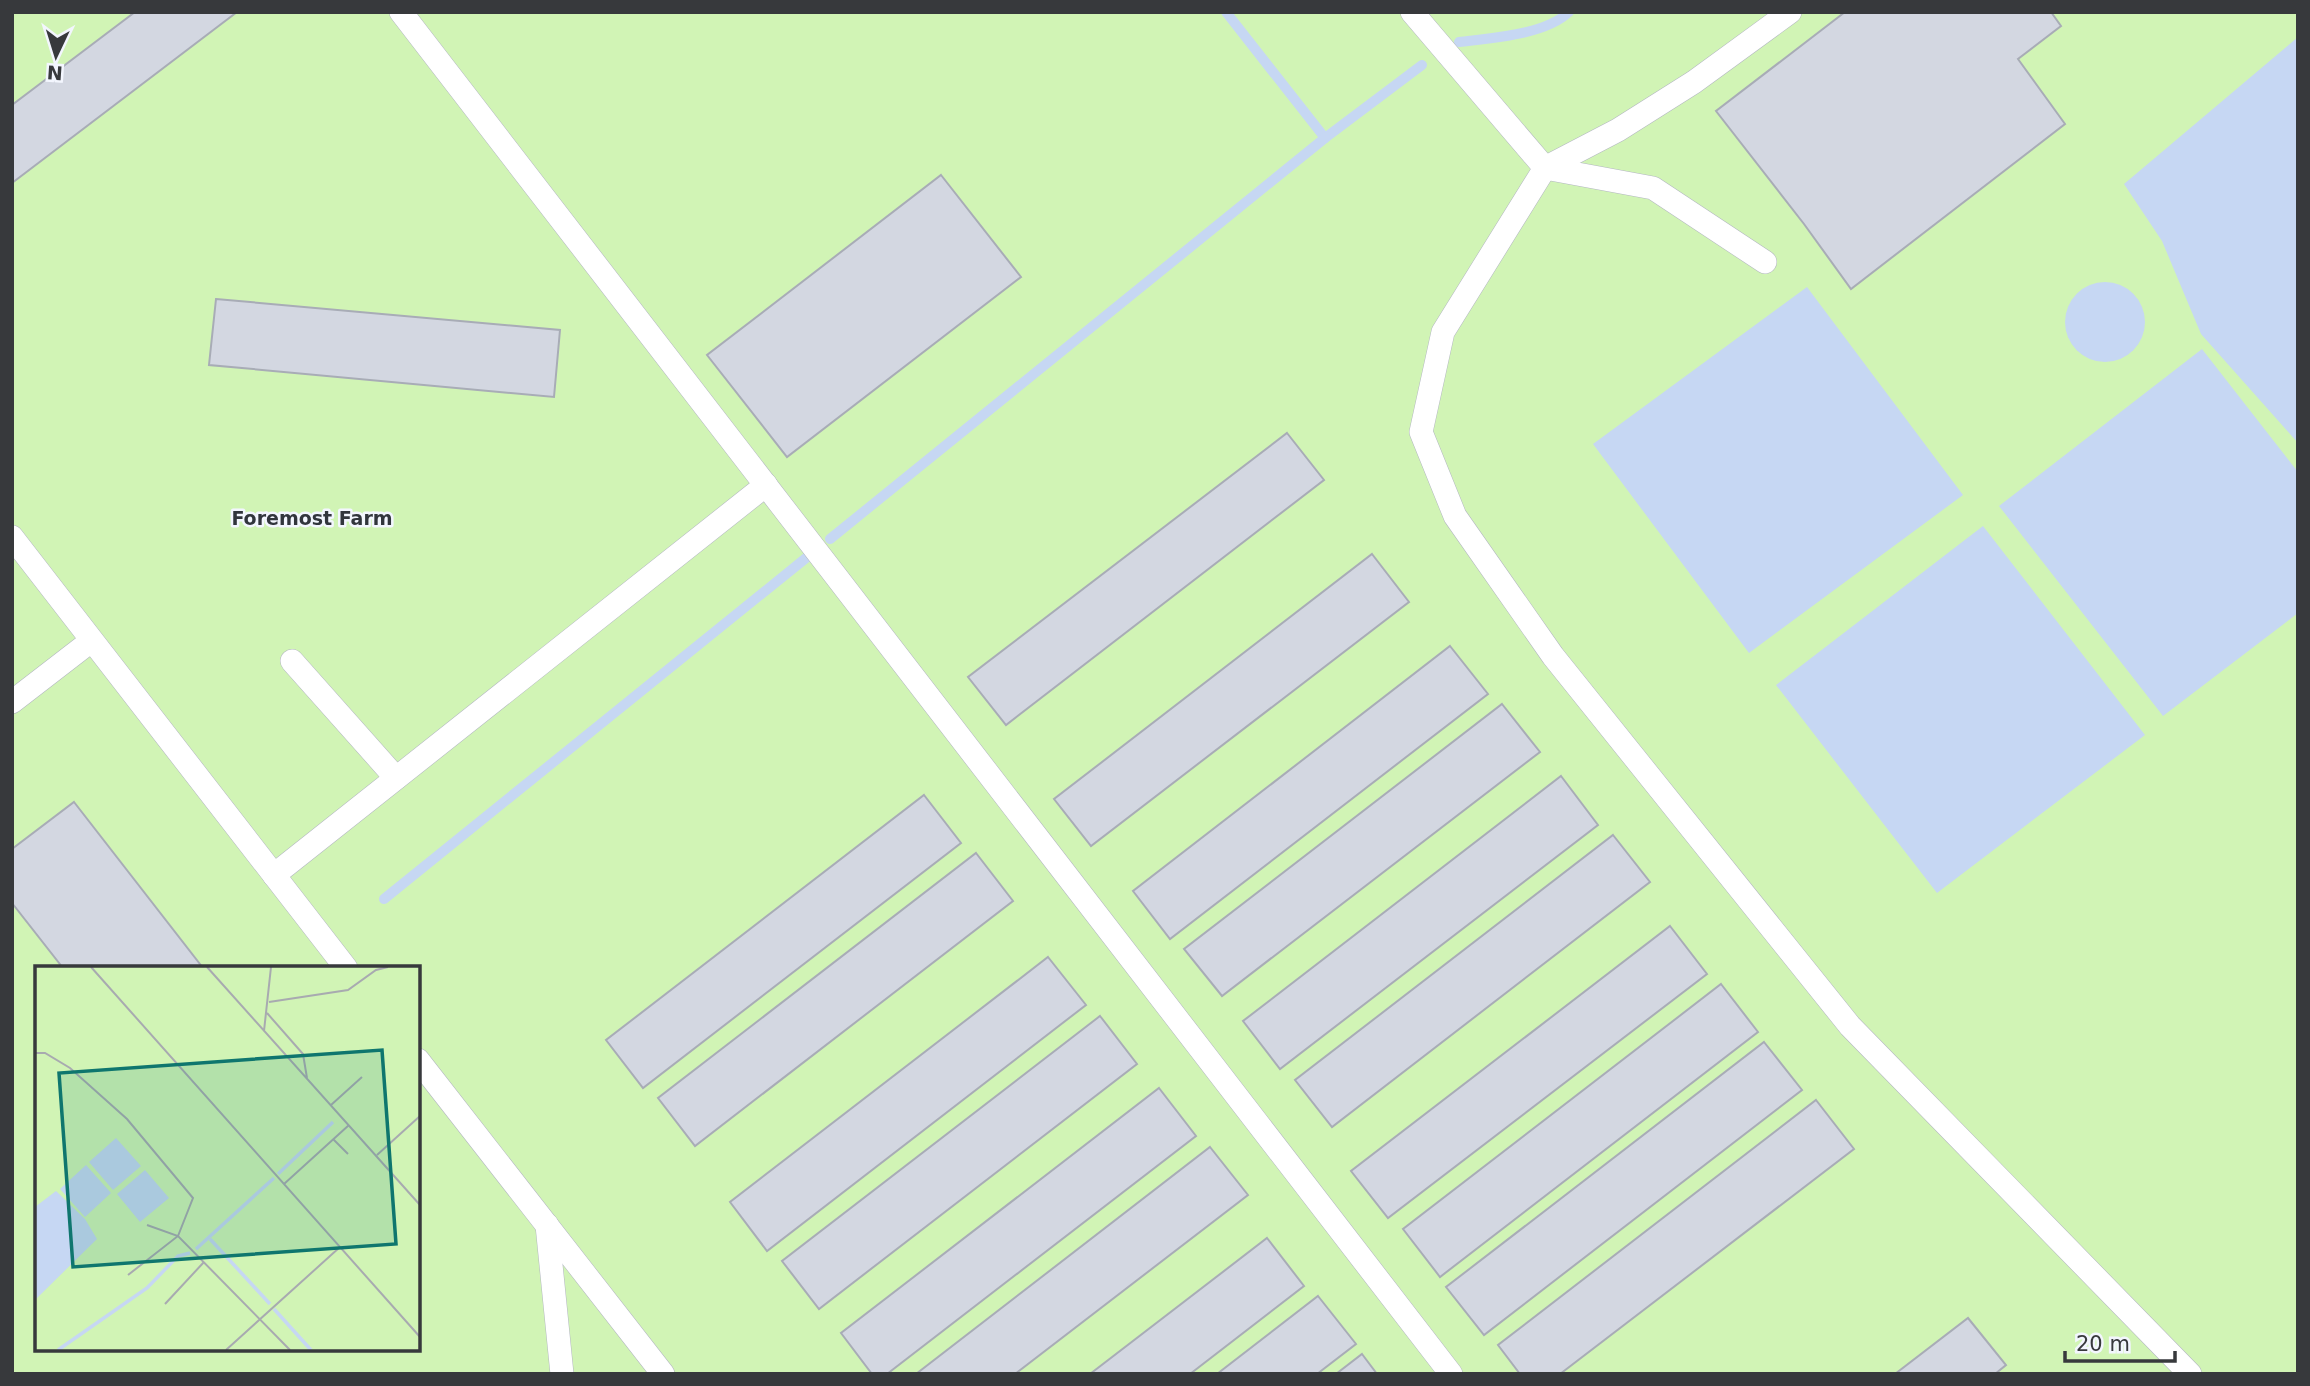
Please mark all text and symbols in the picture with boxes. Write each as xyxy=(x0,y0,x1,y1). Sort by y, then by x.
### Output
north arrow xyxy=(21,21,91,91)
text: N xyxy=(46,61,64,84)
district label: Foremost Farm xyxy=(231,507,393,529)
inset map xyxy=(35,966,420,1351)
scale bar xyxy=(2065,1320,2175,1364)
text: 20 m xyxy=(2076,1332,2130,1356)

